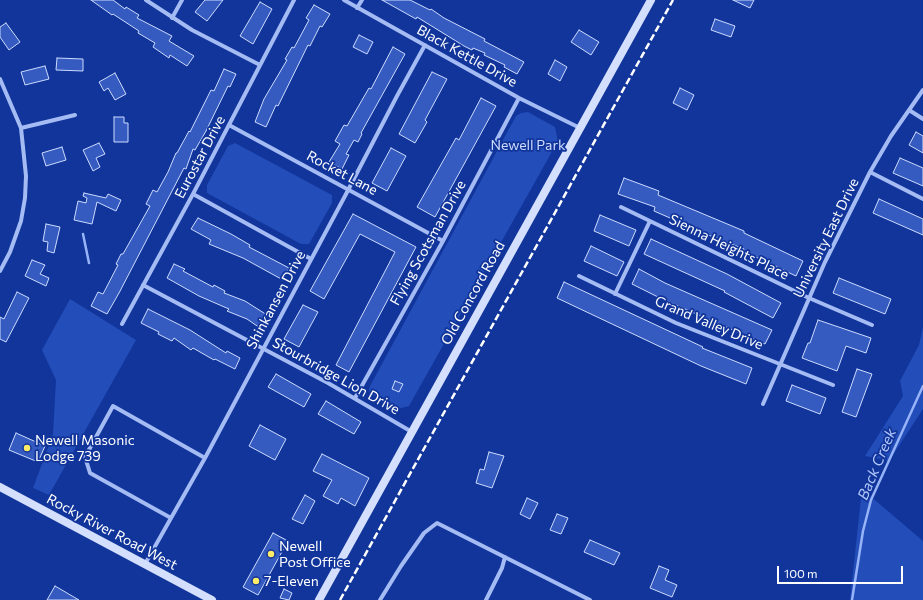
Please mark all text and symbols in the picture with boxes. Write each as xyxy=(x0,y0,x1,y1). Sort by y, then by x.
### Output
street label: Black Kettle Drive xyxy=(414,21,520,91)
street label: Eurostar Drive xyxy=(171,113,229,201)
park label: Newell Park xyxy=(490,137,566,153)
street label: Rocket Lane xyxy=(304,147,380,199)
street label: University East Drive xyxy=(790,175,862,301)
street label: Flying Scotsman Drive xyxy=(387,178,469,308)
street label: Sienna Heights Place xyxy=(666,211,792,283)
street label: Old Concord Road xyxy=(438,238,508,348)
street label: Shinkansen Drive xyxy=(243,248,309,352)
street label: Grand Valley Drive xyxy=(652,293,766,353)
street label: Stourbridge Lion Drive xyxy=(269,334,403,418)
water label: Back Creek xyxy=(854,426,900,502)
place label: Newell Masonic Lodge 739 xyxy=(35,432,135,464)
marker: Newell Masonic Lodge 739 xyxy=(22,443,32,453)
street label: Rocky River Road West xyxy=(44,490,180,574)
place label: Newell Post Office xyxy=(279,538,351,570)
marker: Newell Post Office xyxy=(266,549,276,559)
scale bar xyxy=(779,558,905,584)
text: 100 m xyxy=(784,566,818,580)
place label: 7-Eleven xyxy=(264,573,319,589)
marker: 7-Eleven xyxy=(251,576,261,586)

